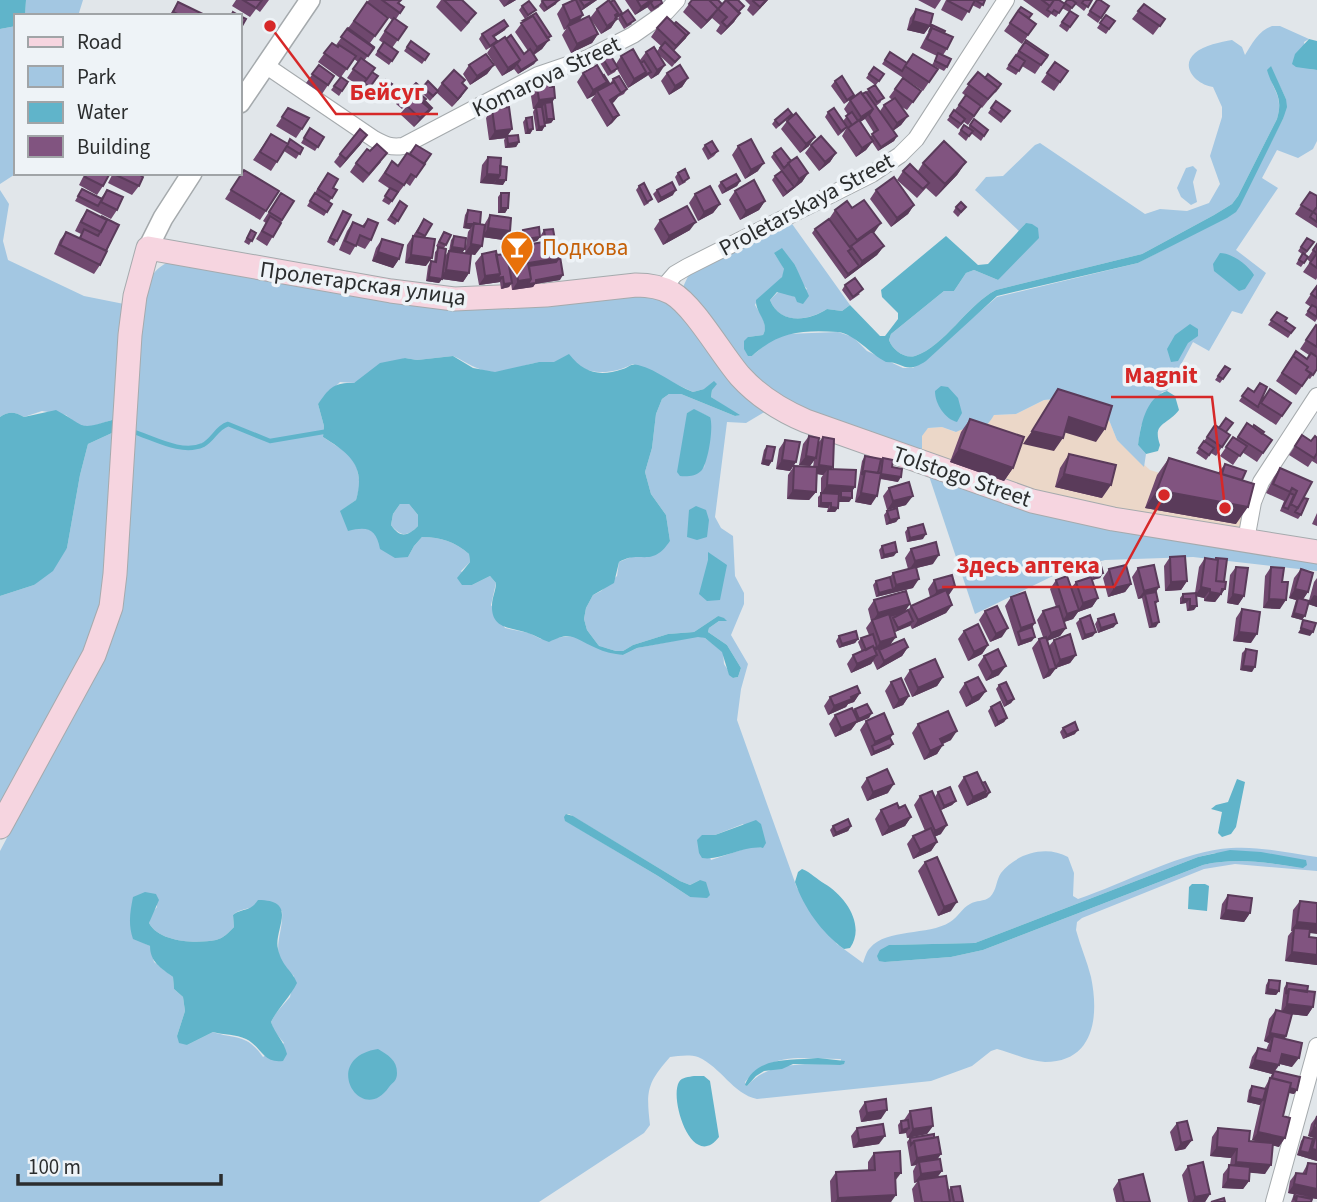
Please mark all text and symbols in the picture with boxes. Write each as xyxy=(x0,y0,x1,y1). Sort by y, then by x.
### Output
legend xyxy=(14,14,242,175)
text: Road xyxy=(77,27,122,57)
street label: Komarova Street xyxy=(466,27,626,125)
text: Park xyxy=(77,62,117,92)
callout: Бейсуг xyxy=(336,69,438,114)
text: Бейсуг xyxy=(350,75,424,110)
text: Water xyxy=(77,97,129,127)
text: Building xyxy=(77,132,151,162)
street label: Proletarskaya Street xyxy=(713,144,900,264)
bar icon: Подкова xyxy=(498,228,536,277)
place label: Подкова xyxy=(542,231,628,264)
street label: Пролетарская улица xyxy=(258,253,468,314)
callout: Magnit xyxy=(1111,352,1212,397)
text: Magnit xyxy=(1124,358,1198,393)
street label: Tolstogo Street xyxy=(888,437,1036,516)
callout: Здесь аптека xyxy=(942,542,1114,587)
text: Здесь аптека xyxy=(956,548,1100,583)
scale bar xyxy=(18,1142,220,1186)
text: 100 m xyxy=(28,1152,81,1182)

